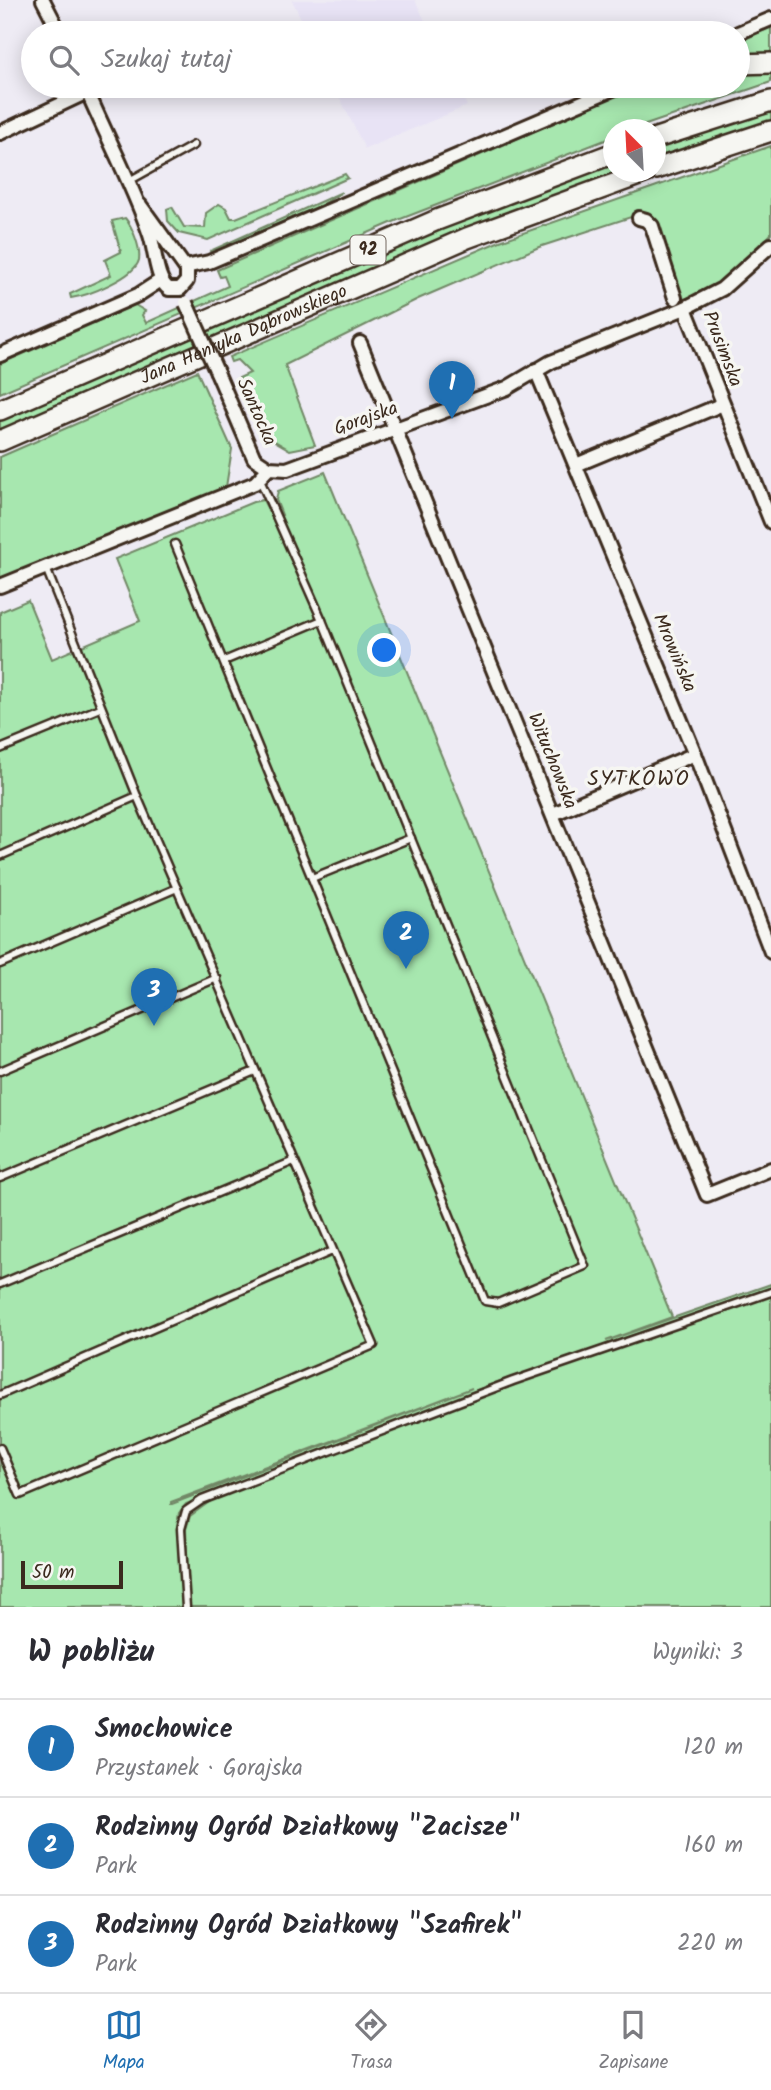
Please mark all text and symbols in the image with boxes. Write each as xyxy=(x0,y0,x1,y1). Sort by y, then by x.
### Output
search box xyxy=(21,21,750,98)
text: Szukaj tutaj xyxy=(101,39,232,81)
icon: search xyxy=(45,41,83,79)
north arrow xyxy=(603,119,666,182)
road number: 92 xyxy=(350,236,386,264)
street label: Jana Henryka Dąbrowskiego xyxy=(136,277,352,393)
street label: Prusimska xyxy=(694,307,750,391)
pin: 1 xyxy=(429,361,475,419)
street label: Santocka xyxy=(228,373,284,451)
street label: Gorajska xyxy=(330,394,402,444)
street label: Mrowińska xyxy=(644,609,704,697)
your location xyxy=(367,633,401,667)
street label: Wituchowska xyxy=(519,708,585,814)
district label: SYTKOWO xyxy=(587,763,691,796)
pin: 2 xyxy=(383,911,429,969)
pin: 3 xyxy=(131,968,177,1026)
scale bar xyxy=(21,1558,122,1590)
text: 50 m xyxy=(32,1558,74,1588)
text: W pobliżu xyxy=(28,1629,154,1677)
text: Wyniki: 3 xyxy=(652,1635,743,1671)
text: Smochowice xyxy=(95,1709,232,1751)
text: 1 xyxy=(48,1730,54,1766)
text: 120 m xyxy=(683,1730,743,1766)
text: Przystanek · Gorajska xyxy=(95,1751,303,1787)
text: Rodzinny Ogród Działkowy "Zacisze" xyxy=(95,1807,520,1849)
text: 2 xyxy=(44,1828,58,1864)
text: 160 m xyxy=(684,1828,743,1864)
text: Park xyxy=(95,1849,137,1885)
text: Rodzinny Ogród Działkowy "Szafirek" xyxy=(95,1905,522,1947)
text: 3 xyxy=(45,1926,57,1962)
text: 220 m xyxy=(677,1926,743,1962)
text: Park xyxy=(95,1947,137,1983)
tab: Mapa xyxy=(103,2006,145,2078)
tab: Trasa xyxy=(350,2006,393,2078)
tab: Zapisane xyxy=(598,2006,668,2078)

